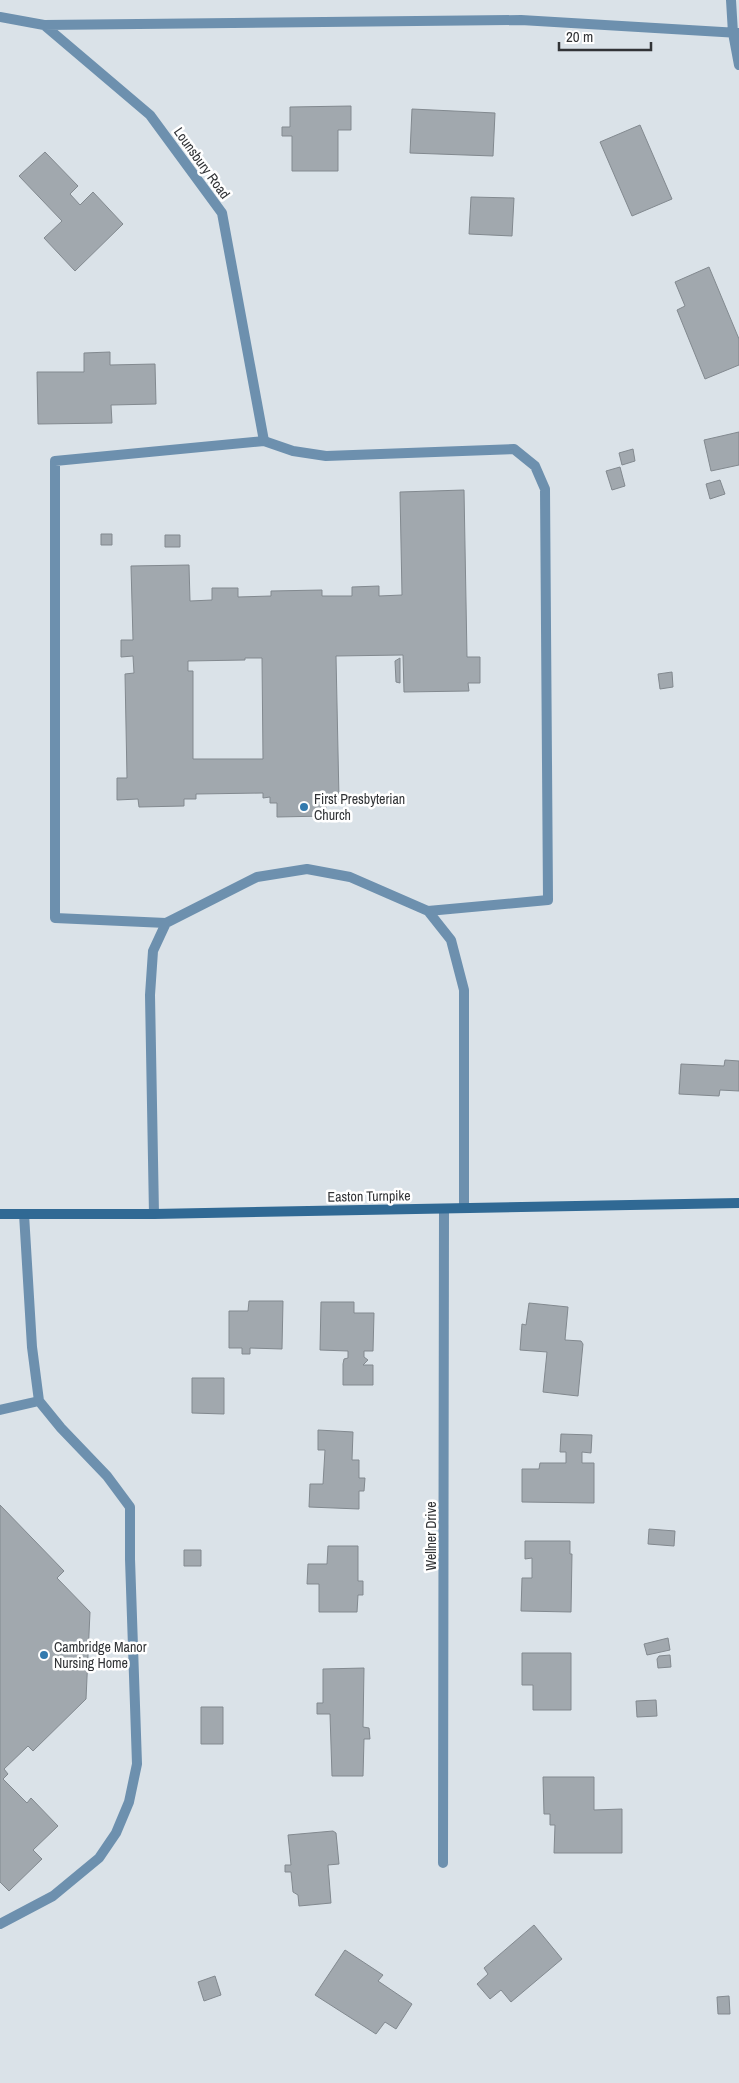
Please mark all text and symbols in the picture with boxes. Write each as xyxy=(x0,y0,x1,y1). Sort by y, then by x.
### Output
scale bar xyxy=(559,20,652,52)
text: 20 m xyxy=(566,26,593,47)
street label: Lounsbury Road xyxy=(170,124,234,202)
place label: First Presbyterian Church xyxy=(314,790,405,824)
marker: First Presbyterian Church xyxy=(298,801,310,813)
street label: Easton Turnpike xyxy=(327,1186,411,1206)
street label: Wellner Drive xyxy=(422,1501,440,1571)
place label: Cambridge Manor Nursing Home xyxy=(54,1638,147,1672)
marker: Cambridge Manor Nursing Home xyxy=(38,1649,50,1661)

